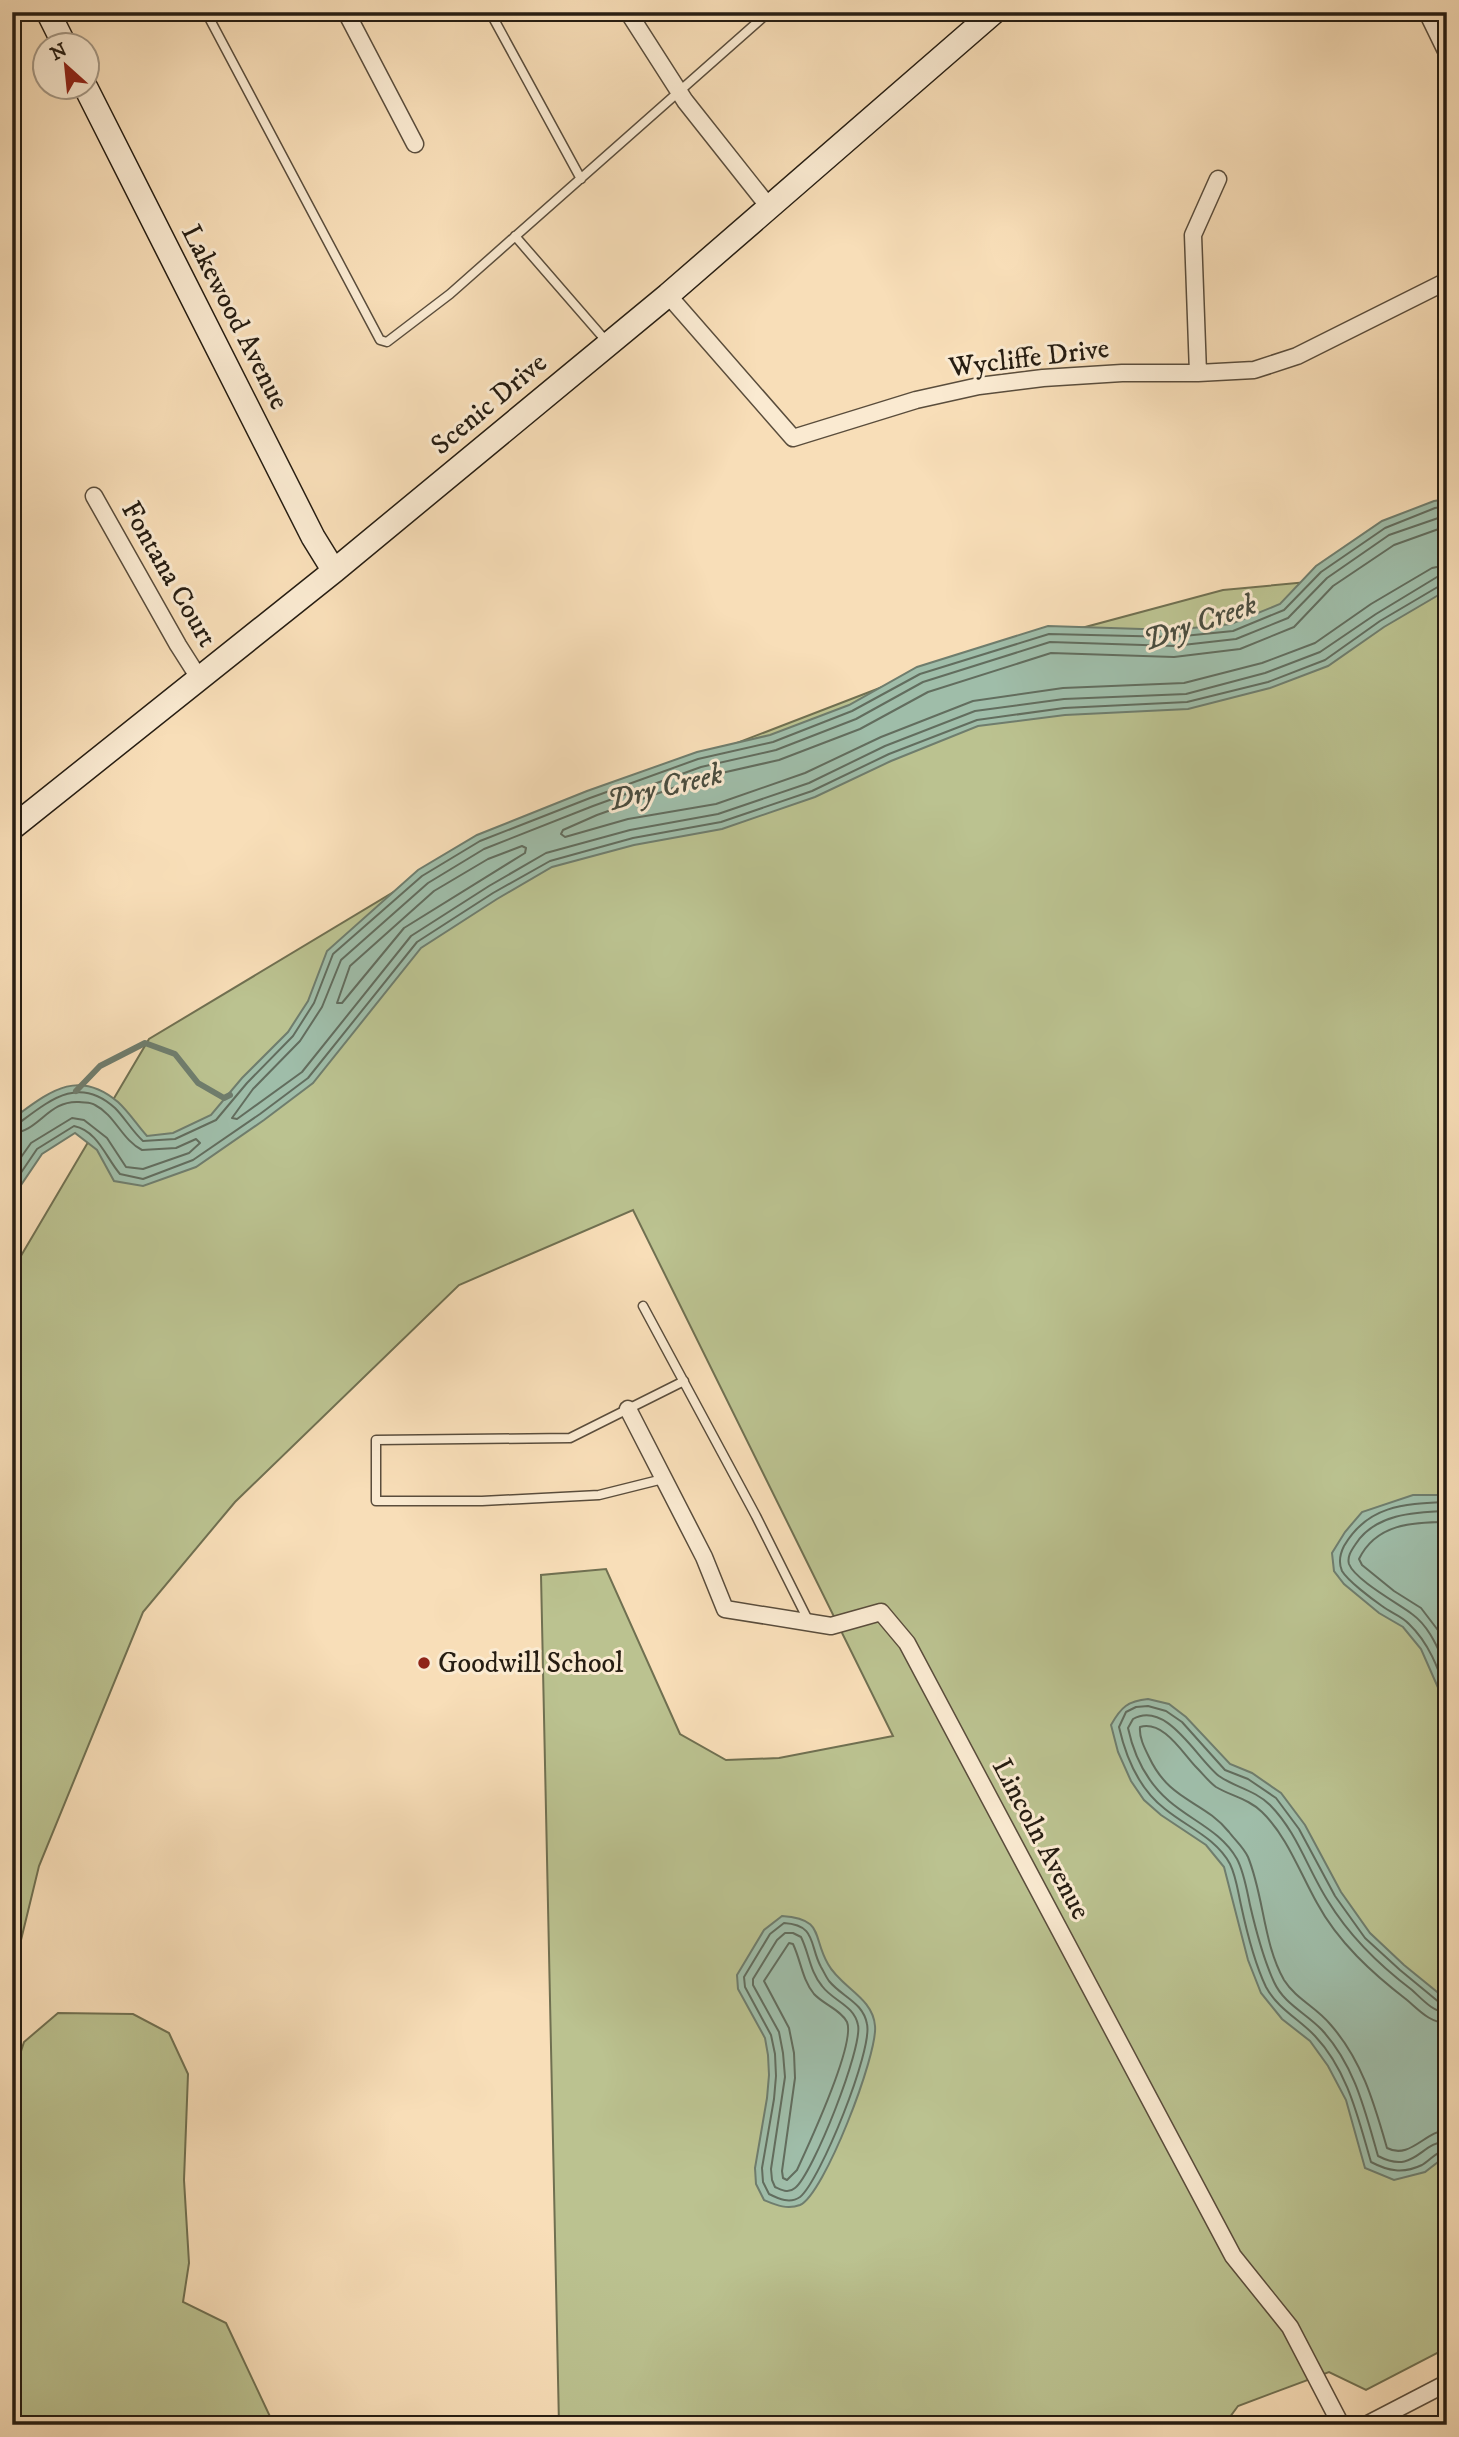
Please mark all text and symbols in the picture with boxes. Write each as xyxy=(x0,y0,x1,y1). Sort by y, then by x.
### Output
north arrow xyxy=(32,32,102,102)
text: N xyxy=(47,38,71,66)
street label: Lakewood Avenue xyxy=(173,219,297,415)
street label: Wycliffe Drive xyxy=(946,331,1111,385)
street label: Scenic Drive xyxy=(424,345,554,463)
street label: Fontana Court xyxy=(113,495,225,653)
water label: Dry Creek xyxy=(1138,586,1262,660)
water label: Dry Creek xyxy=(603,756,727,820)
place label: Goodwill School xyxy=(438,1646,624,1681)
marker: Goodwill School xyxy=(416,1655,432,1671)
street label: Lincoln Avenue xyxy=(984,1753,1098,1925)

